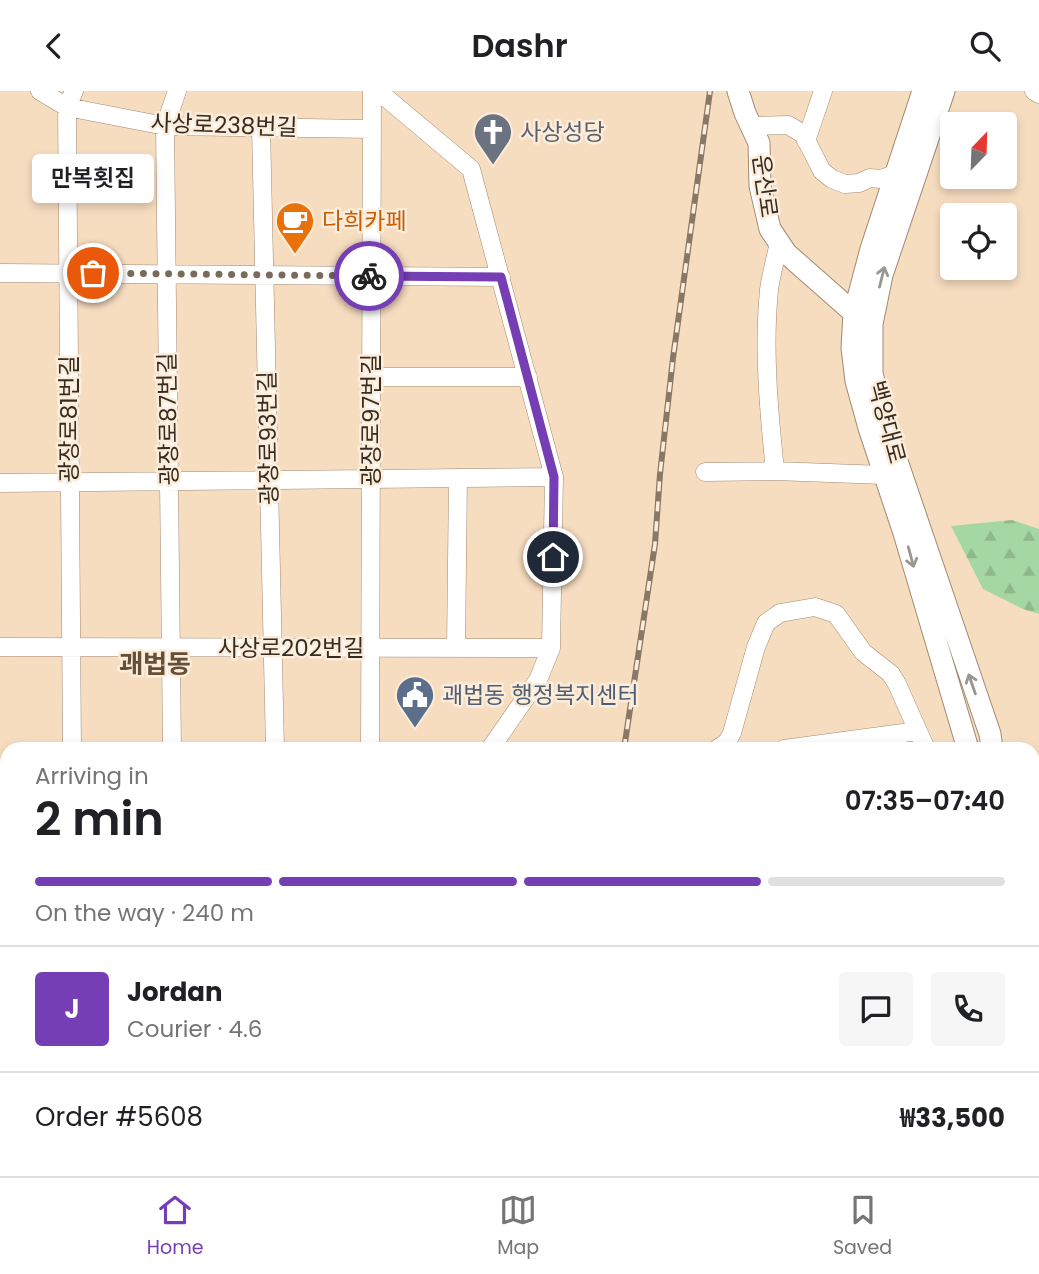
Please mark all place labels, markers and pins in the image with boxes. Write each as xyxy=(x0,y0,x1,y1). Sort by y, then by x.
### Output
church icon: 사상성당 xyxy=(472,111,514,166)
place label: 사상성당 xyxy=(520,116,605,148)
callout: 만복횟집 xyxy=(32,154,154,203)
cafe icon: 다희카페 xyxy=(274,200,316,255)
place label: 다희카페 xyxy=(322,205,407,237)
pin xyxy=(63,243,123,303)
pin xyxy=(523,527,583,587)
public building icon: 괘법동 행정복지센터 xyxy=(394,674,436,729)
place label: 괘법동 행정복지센터 xyxy=(442,679,639,711)

